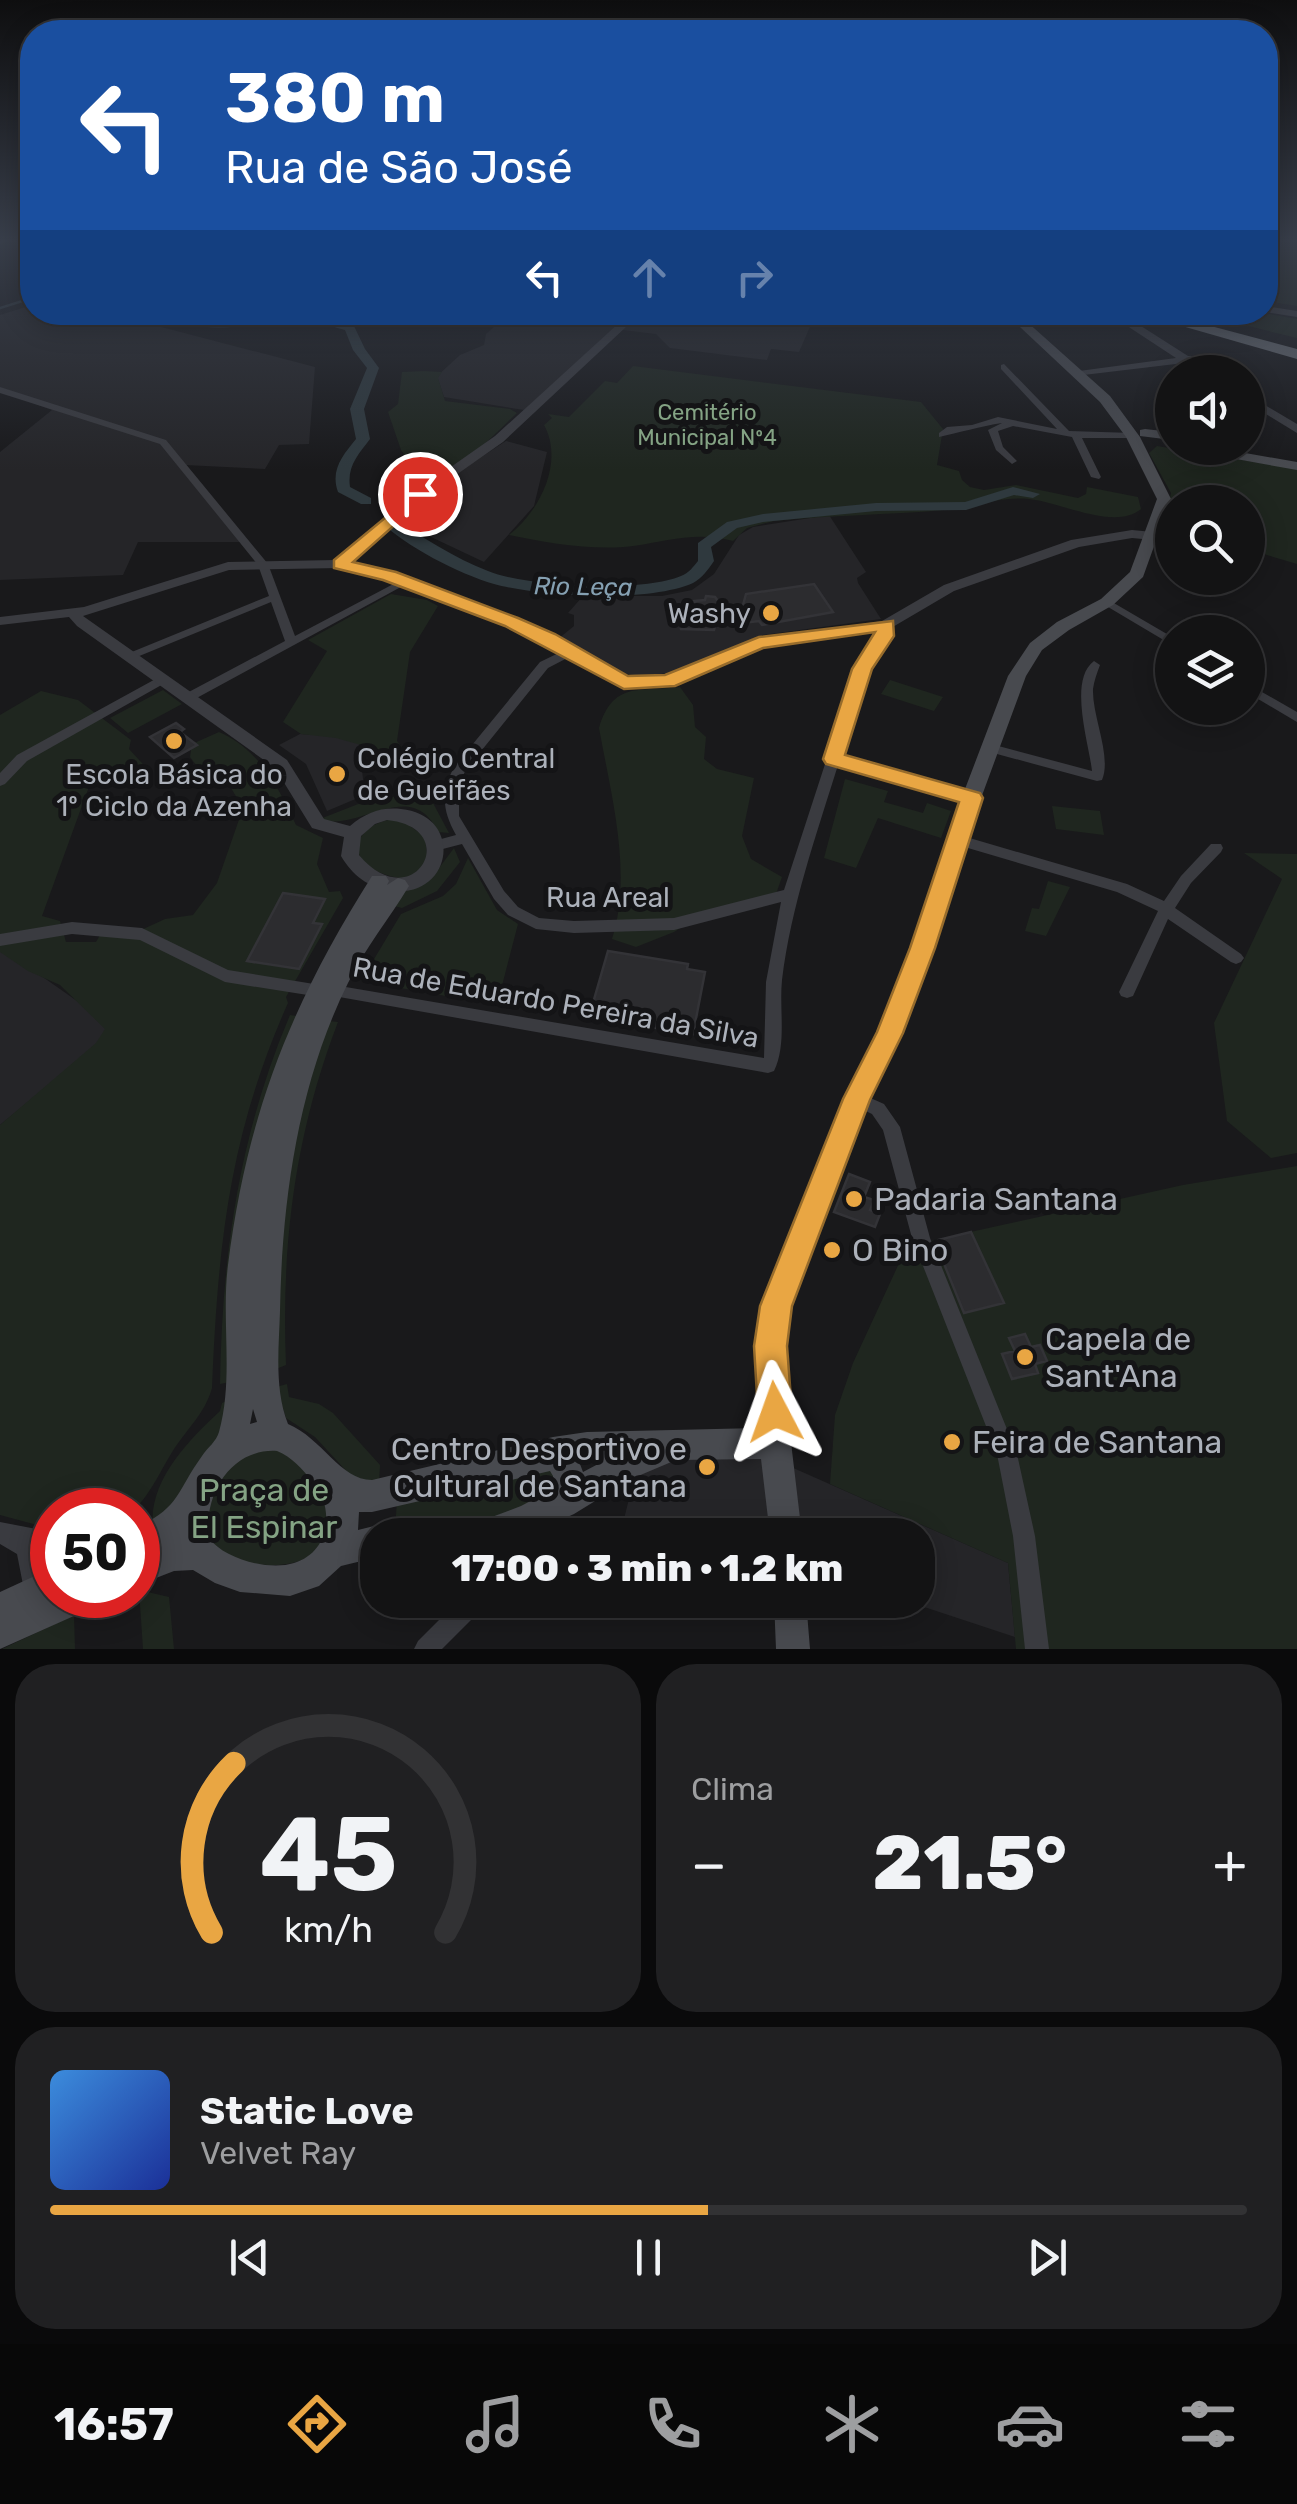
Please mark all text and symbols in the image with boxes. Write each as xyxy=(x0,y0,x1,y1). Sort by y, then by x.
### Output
text: 380 m xyxy=(225,57,445,140)
icon: left xyxy=(60,60,190,190)
text: Rua de São José xyxy=(225,141,573,194)
icon: left xyxy=(517,250,572,305)
icon: ahead xyxy=(622,250,677,305)
icon: right xyxy=(727,250,782,305)
map controls xyxy=(1155,355,1265,725)
button: sound xyxy=(1155,355,1265,465)
park label: Cemitério Municipal Nº4 xyxy=(637,399,777,451)
pin xyxy=(378,452,463,537)
icon: arrive xyxy=(393,467,448,522)
button: search xyxy=(1155,485,1265,595)
water label: Rio Leça xyxy=(533,571,633,602)
place label: Washy xyxy=(667,597,751,630)
marker: Washy xyxy=(760,602,782,624)
button: layers xyxy=(1155,615,1265,725)
marker: Escola Básica do 1º Ciclo da Azenha xyxy=(163,730,185,752)
place label: Colégio Central de Gueifães xyxy=(357,742,555,807)
place label: Escola Básica do 1º Ciclo da Azenha xyxy=(56,758,292,823)
marker: Colégio Central de Gueifães xyxy=(326,763,348,785)
street label: Rua Areal xyxy=(546,881,670,914)
street label: Rua de Eduardo Pereira da Silva xyxy=(350,950,762,1054)
place label: Padaria Santana xyxy=(874,1180,1118,1218)
marker: Padaria Santana xyxy=(843,1188,865,1210)
place label: O Bino xyxy=(852,1231,948,1269)
marker: O Bino xyxy=(821,1239,843,1261)
place label: Capela de Sant'Ana xyxy=(1045,1320,1191,1395)
marker: Capela de Sant'Ana xyxy=(1014,1346,1036,1368)
position arrow xyxy=(723,1360,827,1464)
place label: Feira de Santana xyxy=(972,1423,1222,1461)
place label: Centro Desportivo e Cultural de Santana xyxy=(391,1430,687,1505)
marker: Feira de Santana xyxy=(941,1431,963,1453)
marker: Centro Desportivo e Cultural de Santana xyxy=(696,1456,718,1478)
park label: Praça de El Espinar xyxy=(191,1471,337,1546)
speed limit sign: 50 xyxy=(30,1488,160,1618)
text: 17:00 · 3 min · 1.2 km xyxy=(452,1545,843,1591)
text: Clima xyxy=(691,1770,774,1808)
text: 45 xyxy=(259,1793,397,1916)
text: 21.5° xyxy=(873,1819,1067,1908)
text: − xyxy=(691,1832,727,1897)
text: + xyxy=(1213,1832,1247,1897)
text: km/h xyxy=(283,1909,373,1951)
text: Static Love xyxy=(200,2088,414,2134)
text: Velvet Ray xyxy=(200,2134,356,2172)
icon: previous xyxy=(222,2230,277,2285)
icon: pause xyxy=(621,2230,676,2285)
icon: next xyxy=(1020,2230,1075,2285)
icon: directions xyxy=(282,2389,352,2459)
icon: music xyxy=(460,2389,530,2459)
icon: phone xyxy=(638,2389,708,2459)
icon: climate xyxy=(817,2389,887,2459)
icon: car xyxy=(995,2389,1065,2459)
icon: filters xyxy=(1173,2389,1243,2459)
text: 16:57 xyxy=(54,2398,174,2451)

